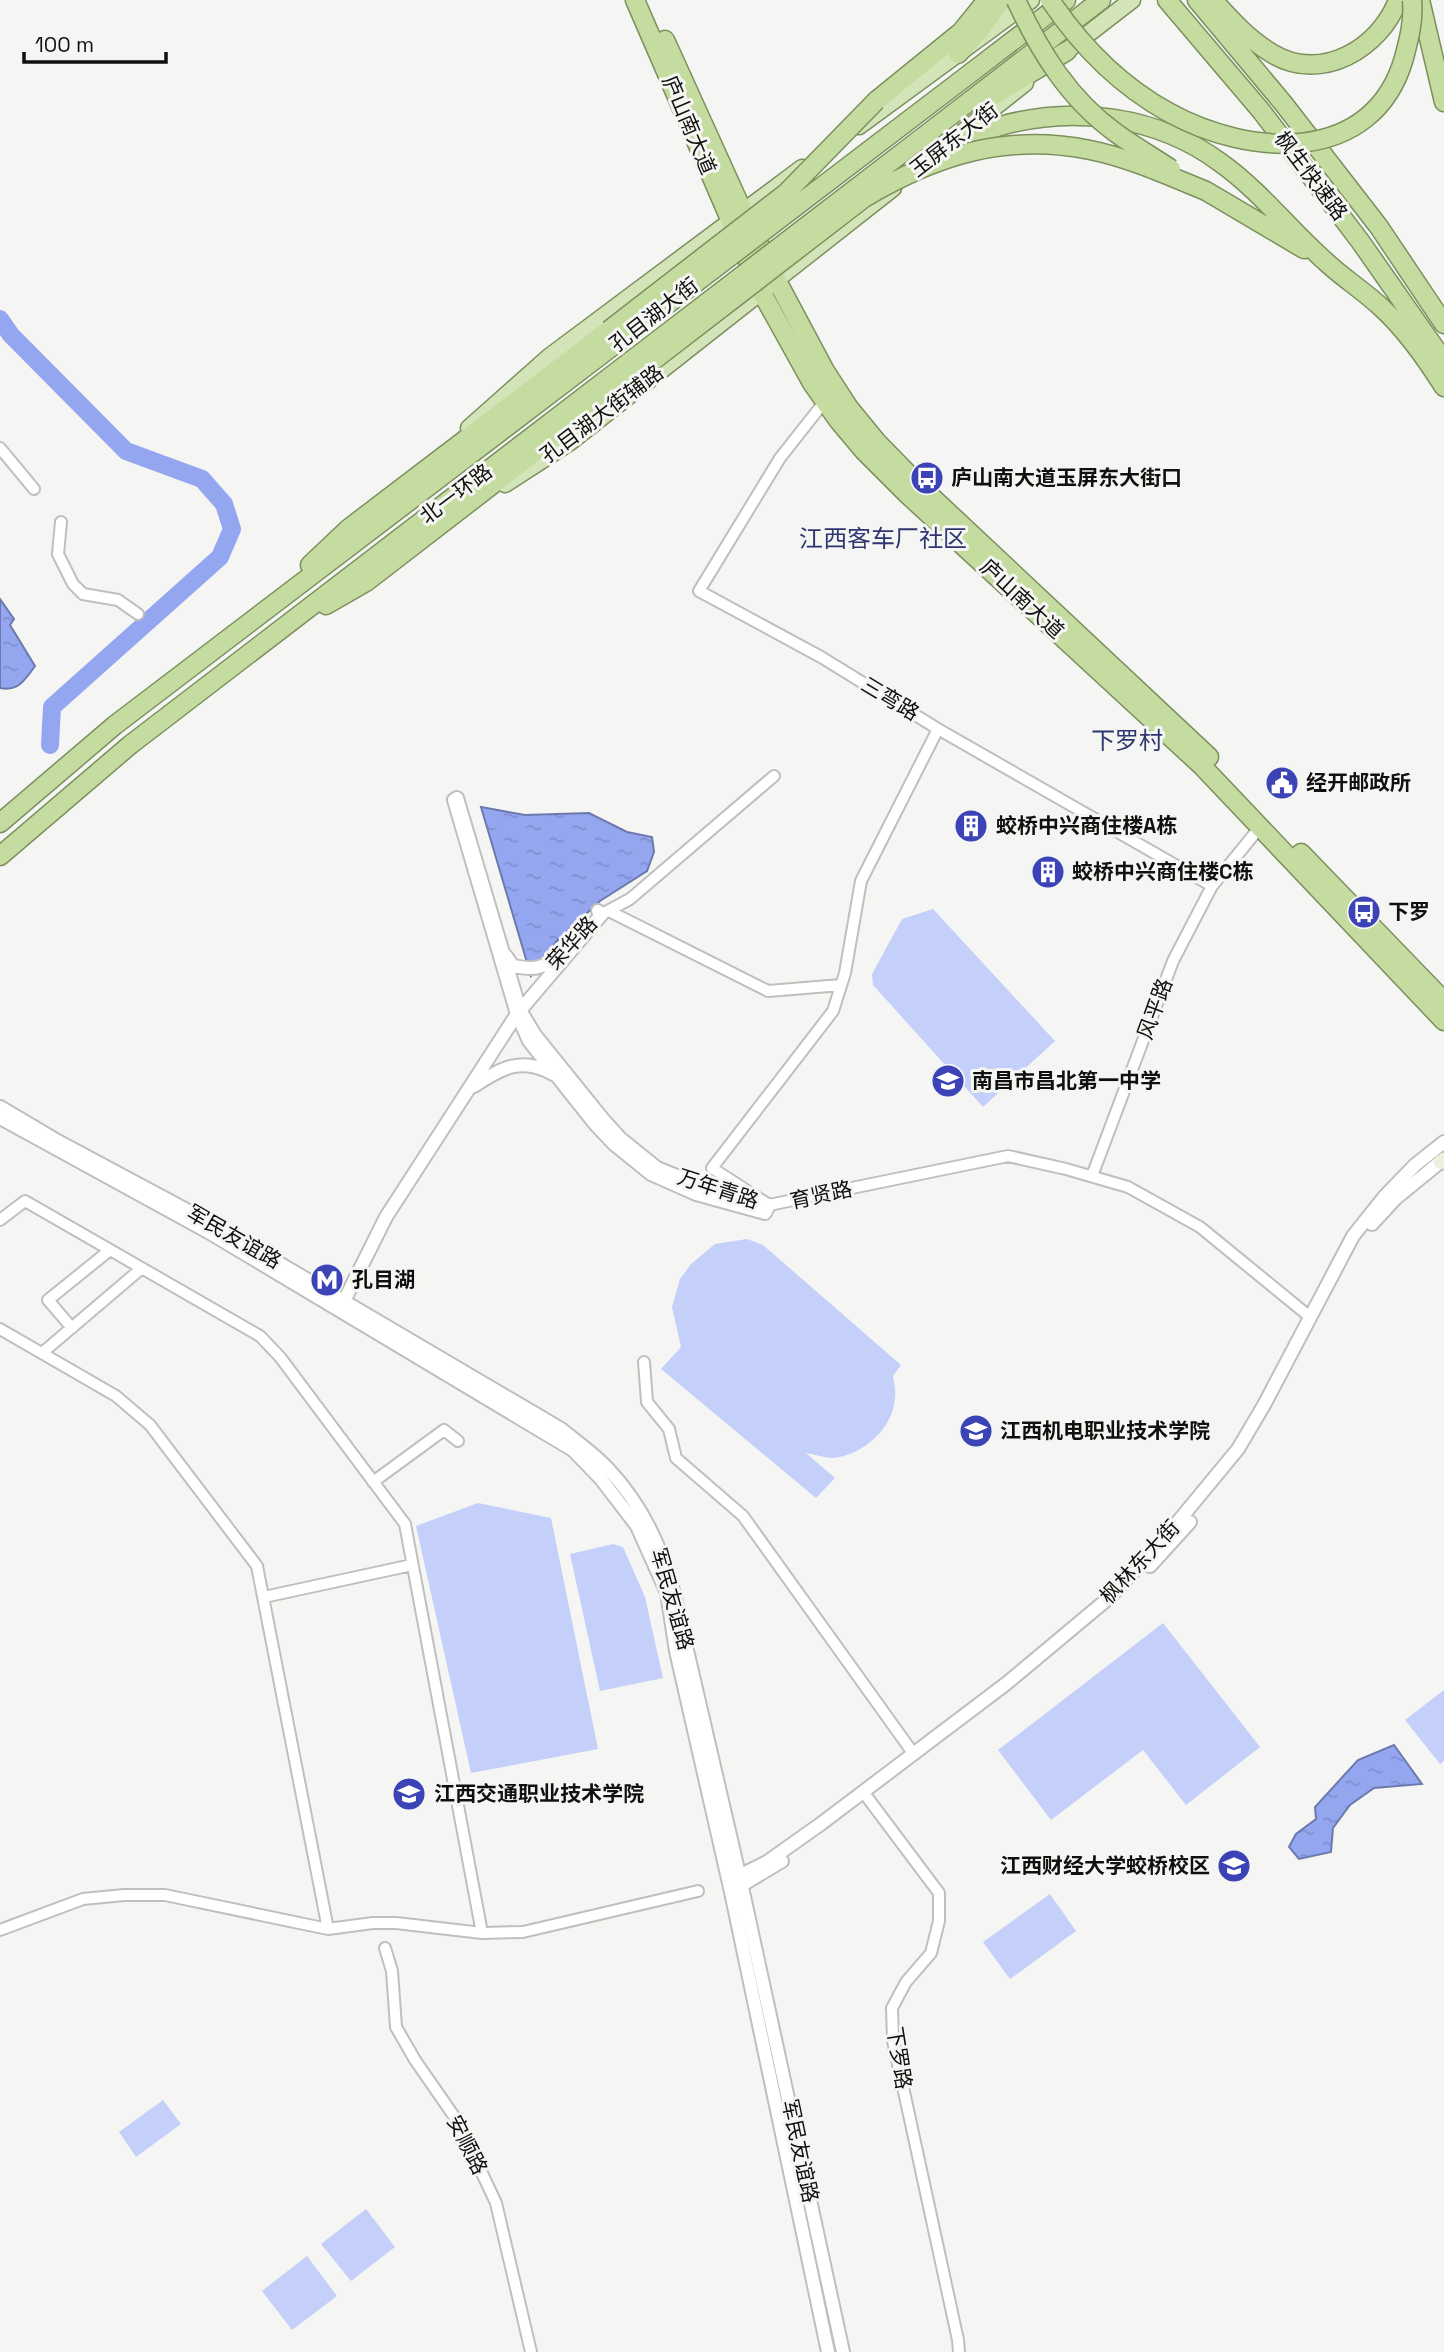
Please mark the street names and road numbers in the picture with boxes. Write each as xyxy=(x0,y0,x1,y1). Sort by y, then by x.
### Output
street label: 庐山南大道 xyxy=(657,71,722,178)
street label: 玉屏东大街 xyxy=(904,97,1003,183)
street label: 枫生快速路 xyxy=(1269,126,1354,226)
street label: 孔目湖大街 xyxy=(604,272,703,358)
street label: 孔目湖大街辅路 xyxy=(535,359,669,469)
street label: 北一环路 xyxy=(414,458,497,530)
street label: 庐山南大道 xyxy=(975,553,1070,644)
street label: 三弯路 xyxy=(856,671,924,726)
street label: 荣华路 xyxy=(541,910,603,975)
street label: 风平路 xyxy=(1131,975,1178,1043)
street label: 万年青路 xyxy=(674,1163,762,1214)
street label: 育贤路 xyxy=(787,1175,855,1214)
street label: 军民友谊路 xyxy=(182,1199,286,1275)
street label: 枫林东大街 xyxy=(1094,1514,1185,1609)
street label: 军民友谊路 xyxy=(645,1545,700,1653)
street label: 下罗路 xyxy=(881,2025,918,2091)
street label: 军民友谊路 xyxy=(776,2097,825,2205)
street label: 安顺路 xyxy=(441,2111,494,2179)

